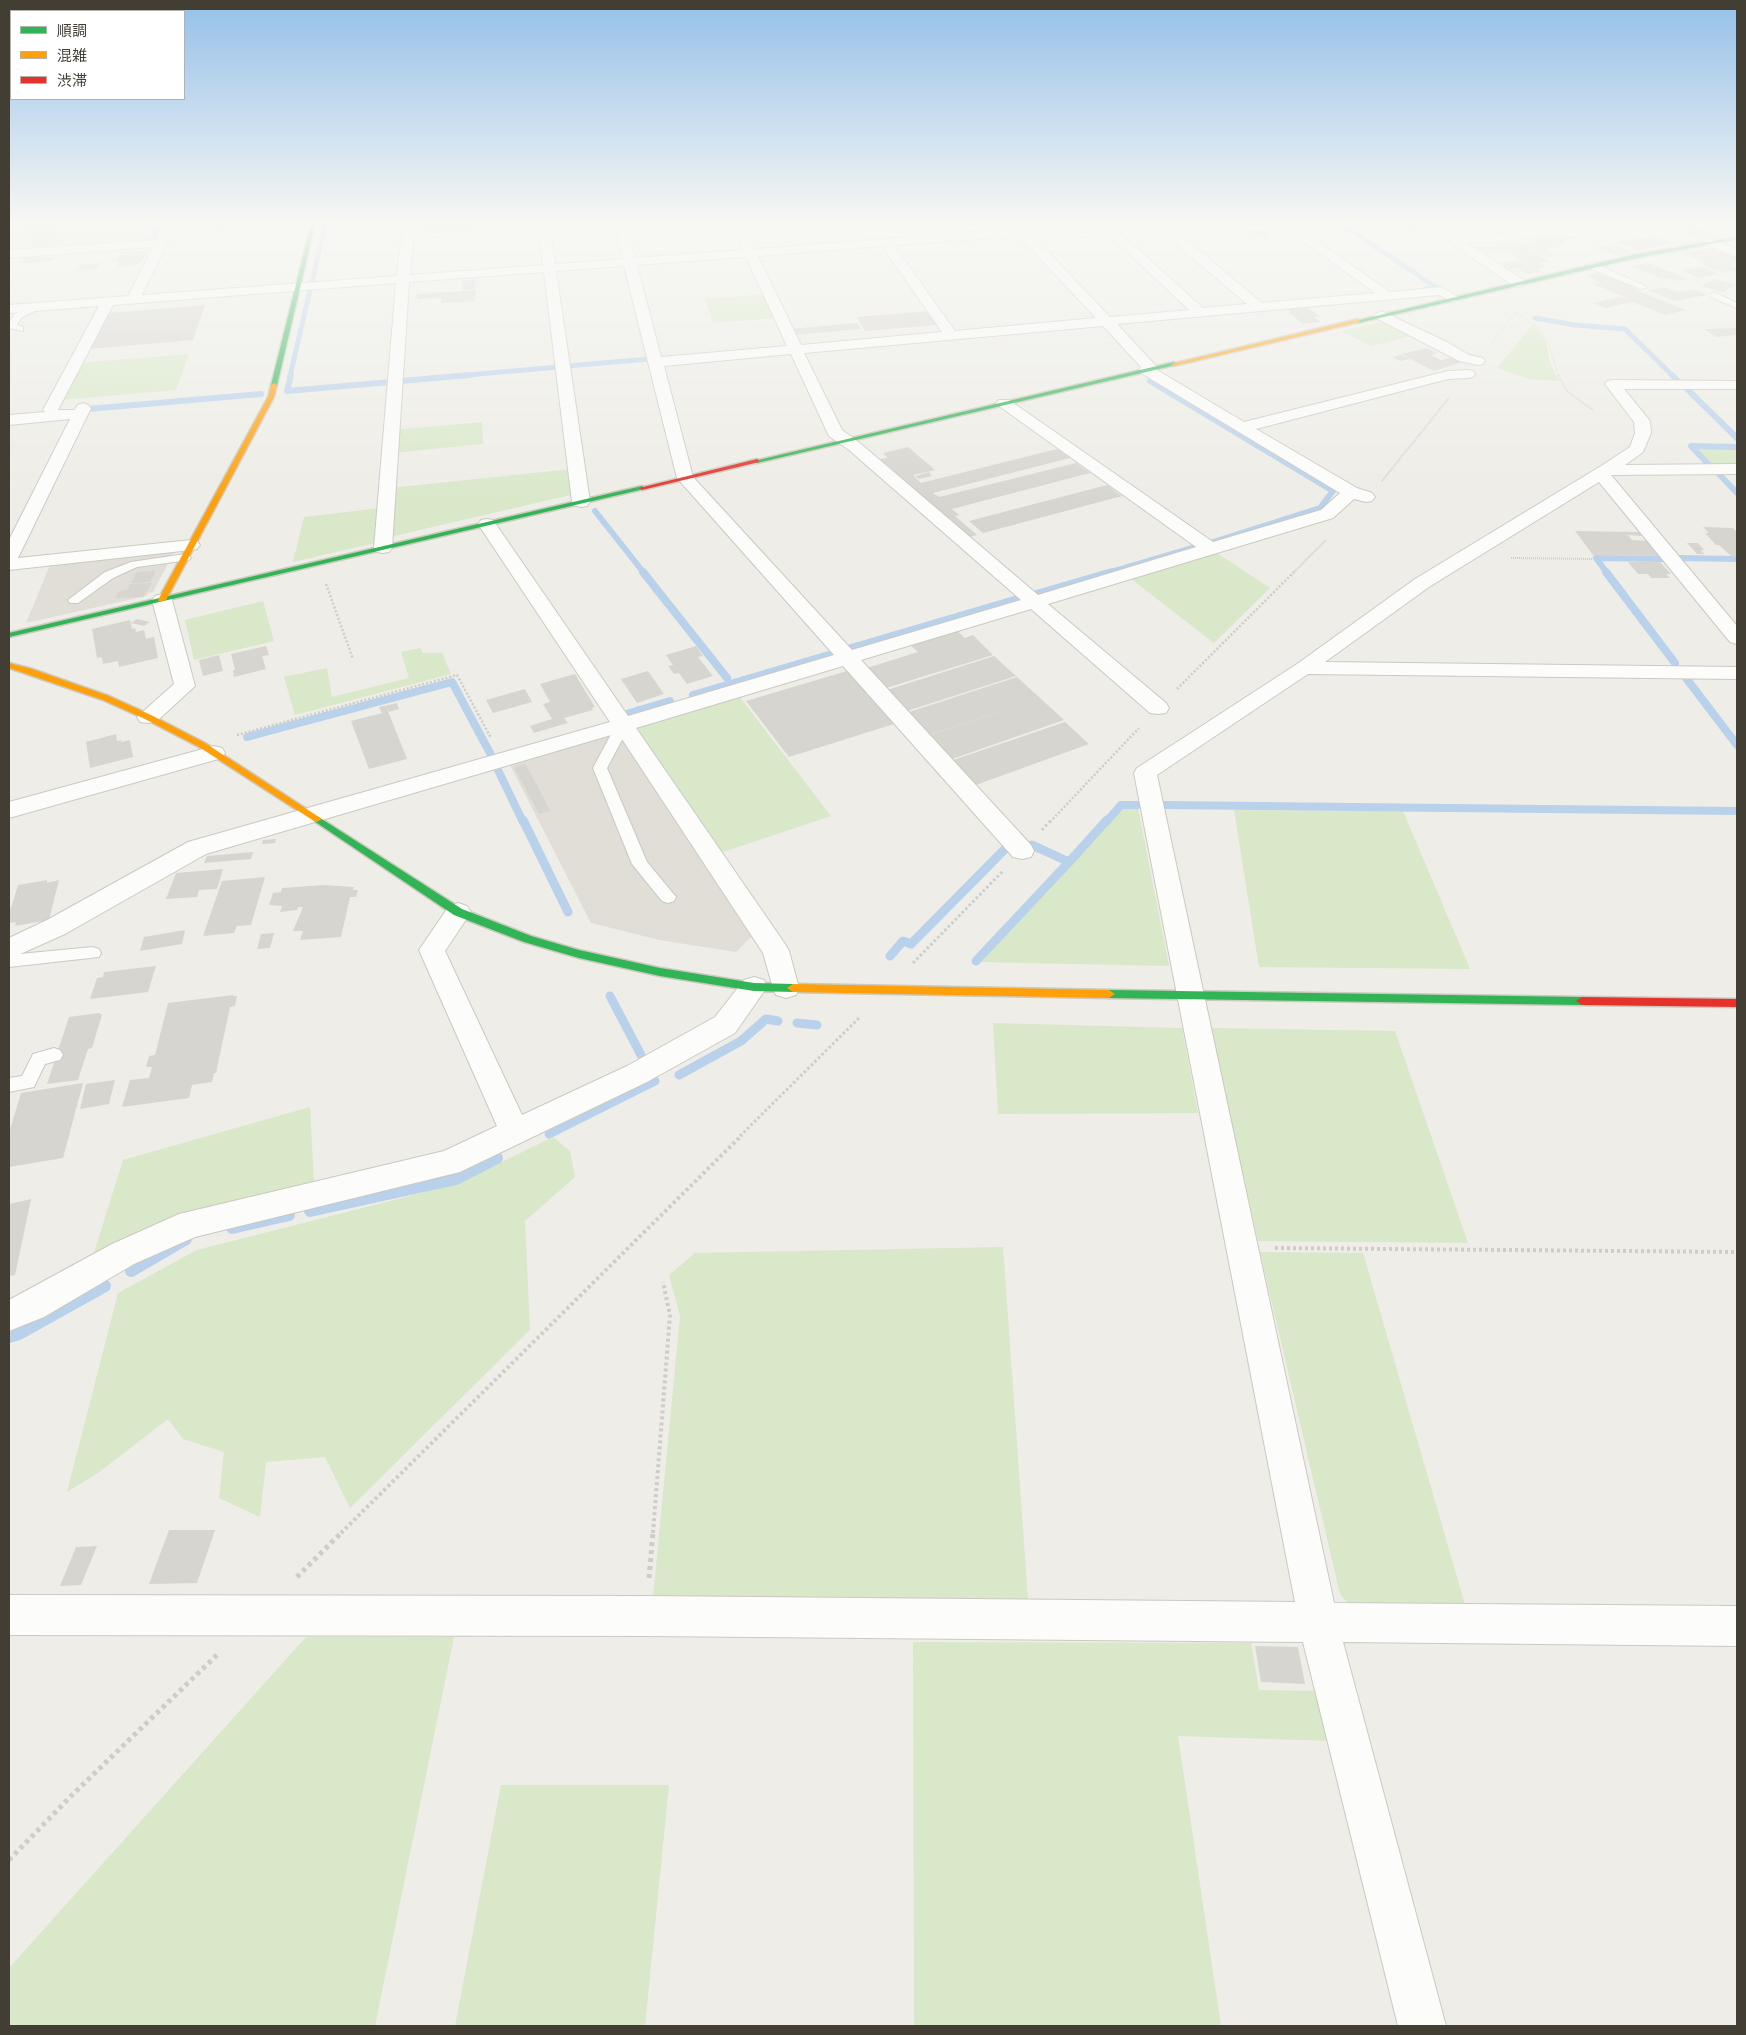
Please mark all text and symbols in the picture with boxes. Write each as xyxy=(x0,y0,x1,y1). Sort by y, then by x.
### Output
legend xyxy=(10,10,185,100)
text: 順調 xyxy=(57,22,87,40)
text: 混雑 xyxy=(57,47,87,65)
text: 渋滞 xyxy=(57,72,87,90)

